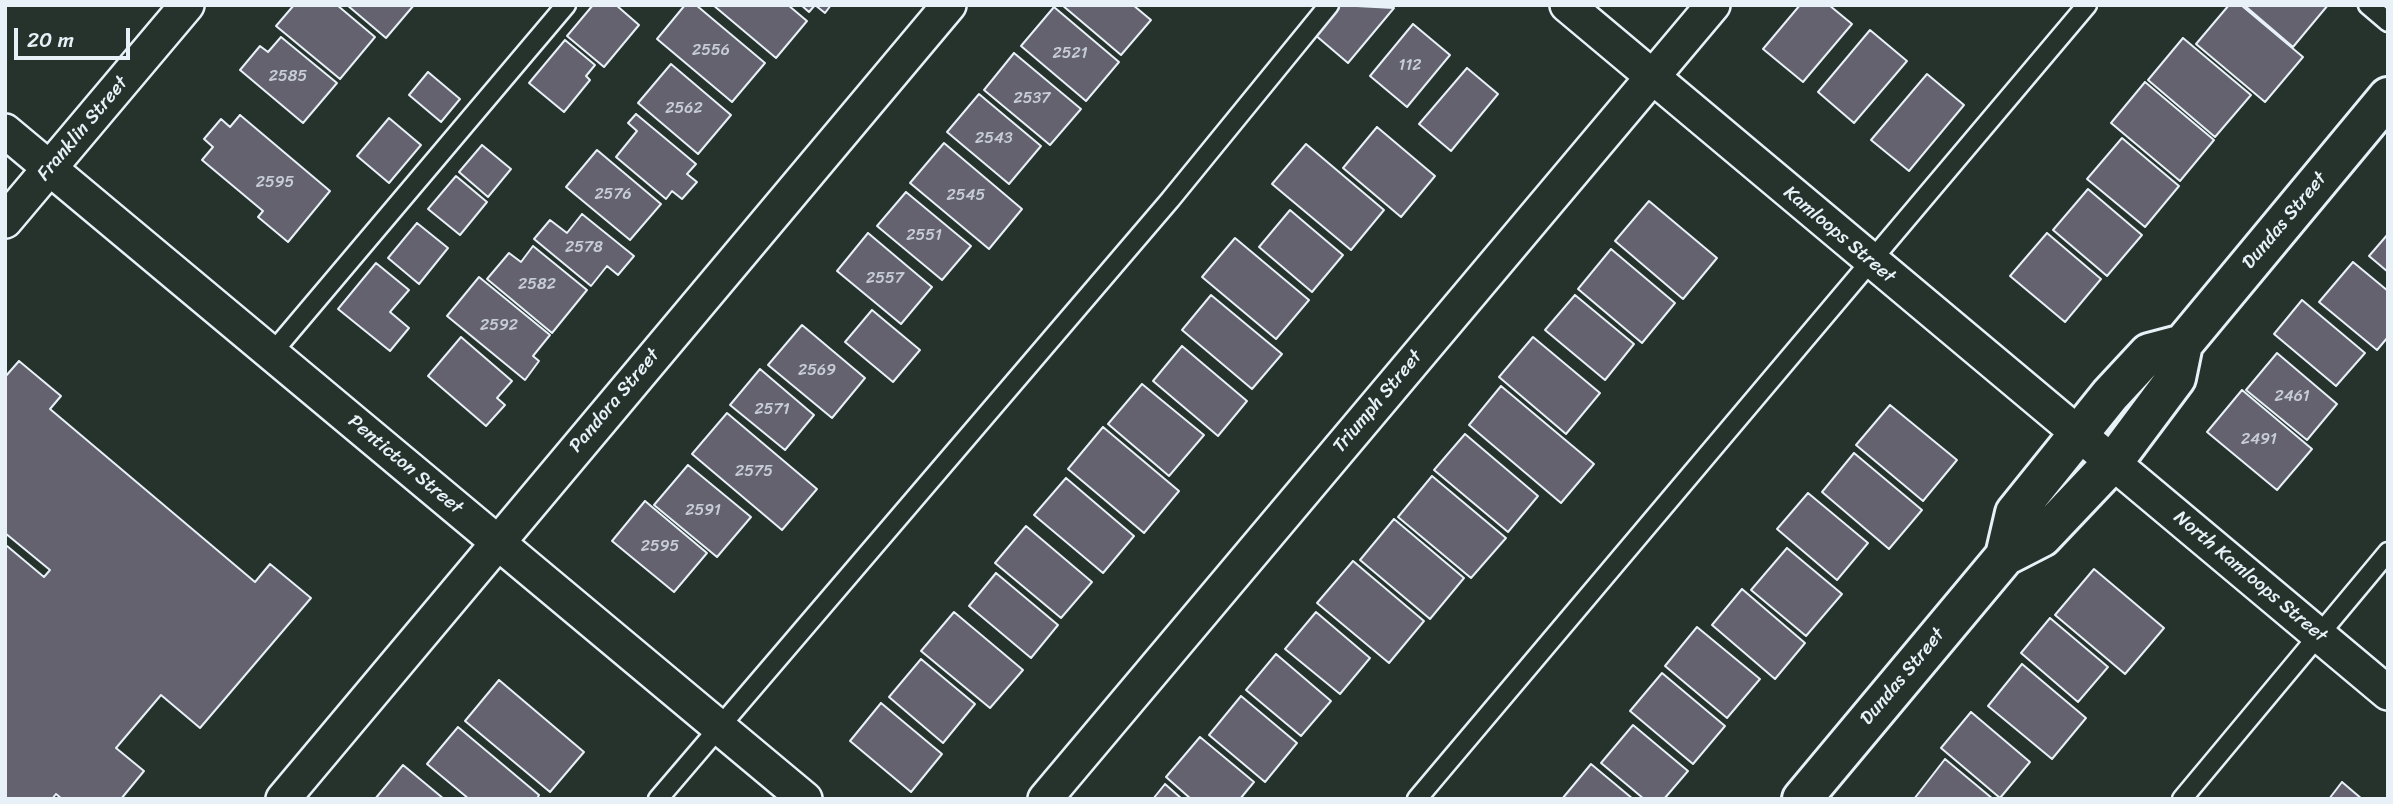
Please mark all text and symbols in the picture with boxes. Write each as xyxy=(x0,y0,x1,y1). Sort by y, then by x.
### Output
scale bar xyxy=(18,14,133,58)
text: 20 m xyxy=(27,21,74,59)
house number: 2556 xyxy=(692,41,730,61)
house number: 2521 xyxy=(1052,44,1088,64)
house number: 112 xyxy=(1399,56,1421,76)
house number: 2585 xyxy=(269,67,307,87)
street label: Franklin Street xyxy=(33,72,133,186)
house number: 2537 xyxy=(1014,89,1050,109)
house number: 2562 xyxy=(665,99,703,119)
house number: 2543 xyxy=(975,129,1013,149)
street label: Dundas Street xyxy=(2238,168,2332,274)
house number: 2595 xyxy=(256,173,294,193)
street label: Kamloops Street xyxy=(1778,182,1900,288)
house number: 2576 xyxy=(594,185,632,205)
house number: 2545 xyxy=(947,186,985,206)
house number: 2551 xyxy=(906,226,942,246)
house number: 2578 xyxy=(565,238,603,258)
house number: 2557 xyxy=(866,269,904,289)
house number: 2582 xyxy=(518,275,556,295)
house number: 2592 xyxy=(480,316,518,336)
street label: Pandora Street xyxy=(565,344,665,458)
street label: Triumph Street xyxy=(1329,346,1427,458)
house number: 2569 xyxy=(798,361,836,381)
house number: 2461 xyxy=(2274,387,2310,407)
house number: 2571 xyxy=(754,400,790,420)
street label: Penticton Street xyxy=(343,410,467,520)
house number: 2491 xyxy=(2241,430,2277,450)
house number: 2575 xyxy=(735,462,773,482)
house number: 2591 xyxy=(685,501,721,521)
street label: North Kamloops Street xyxy=(2169,506,2331,648)
house number: 2595 xyxy=(641,537,679,557)
street label: Dundas Street xyxy=(1856,624,1950,730)

